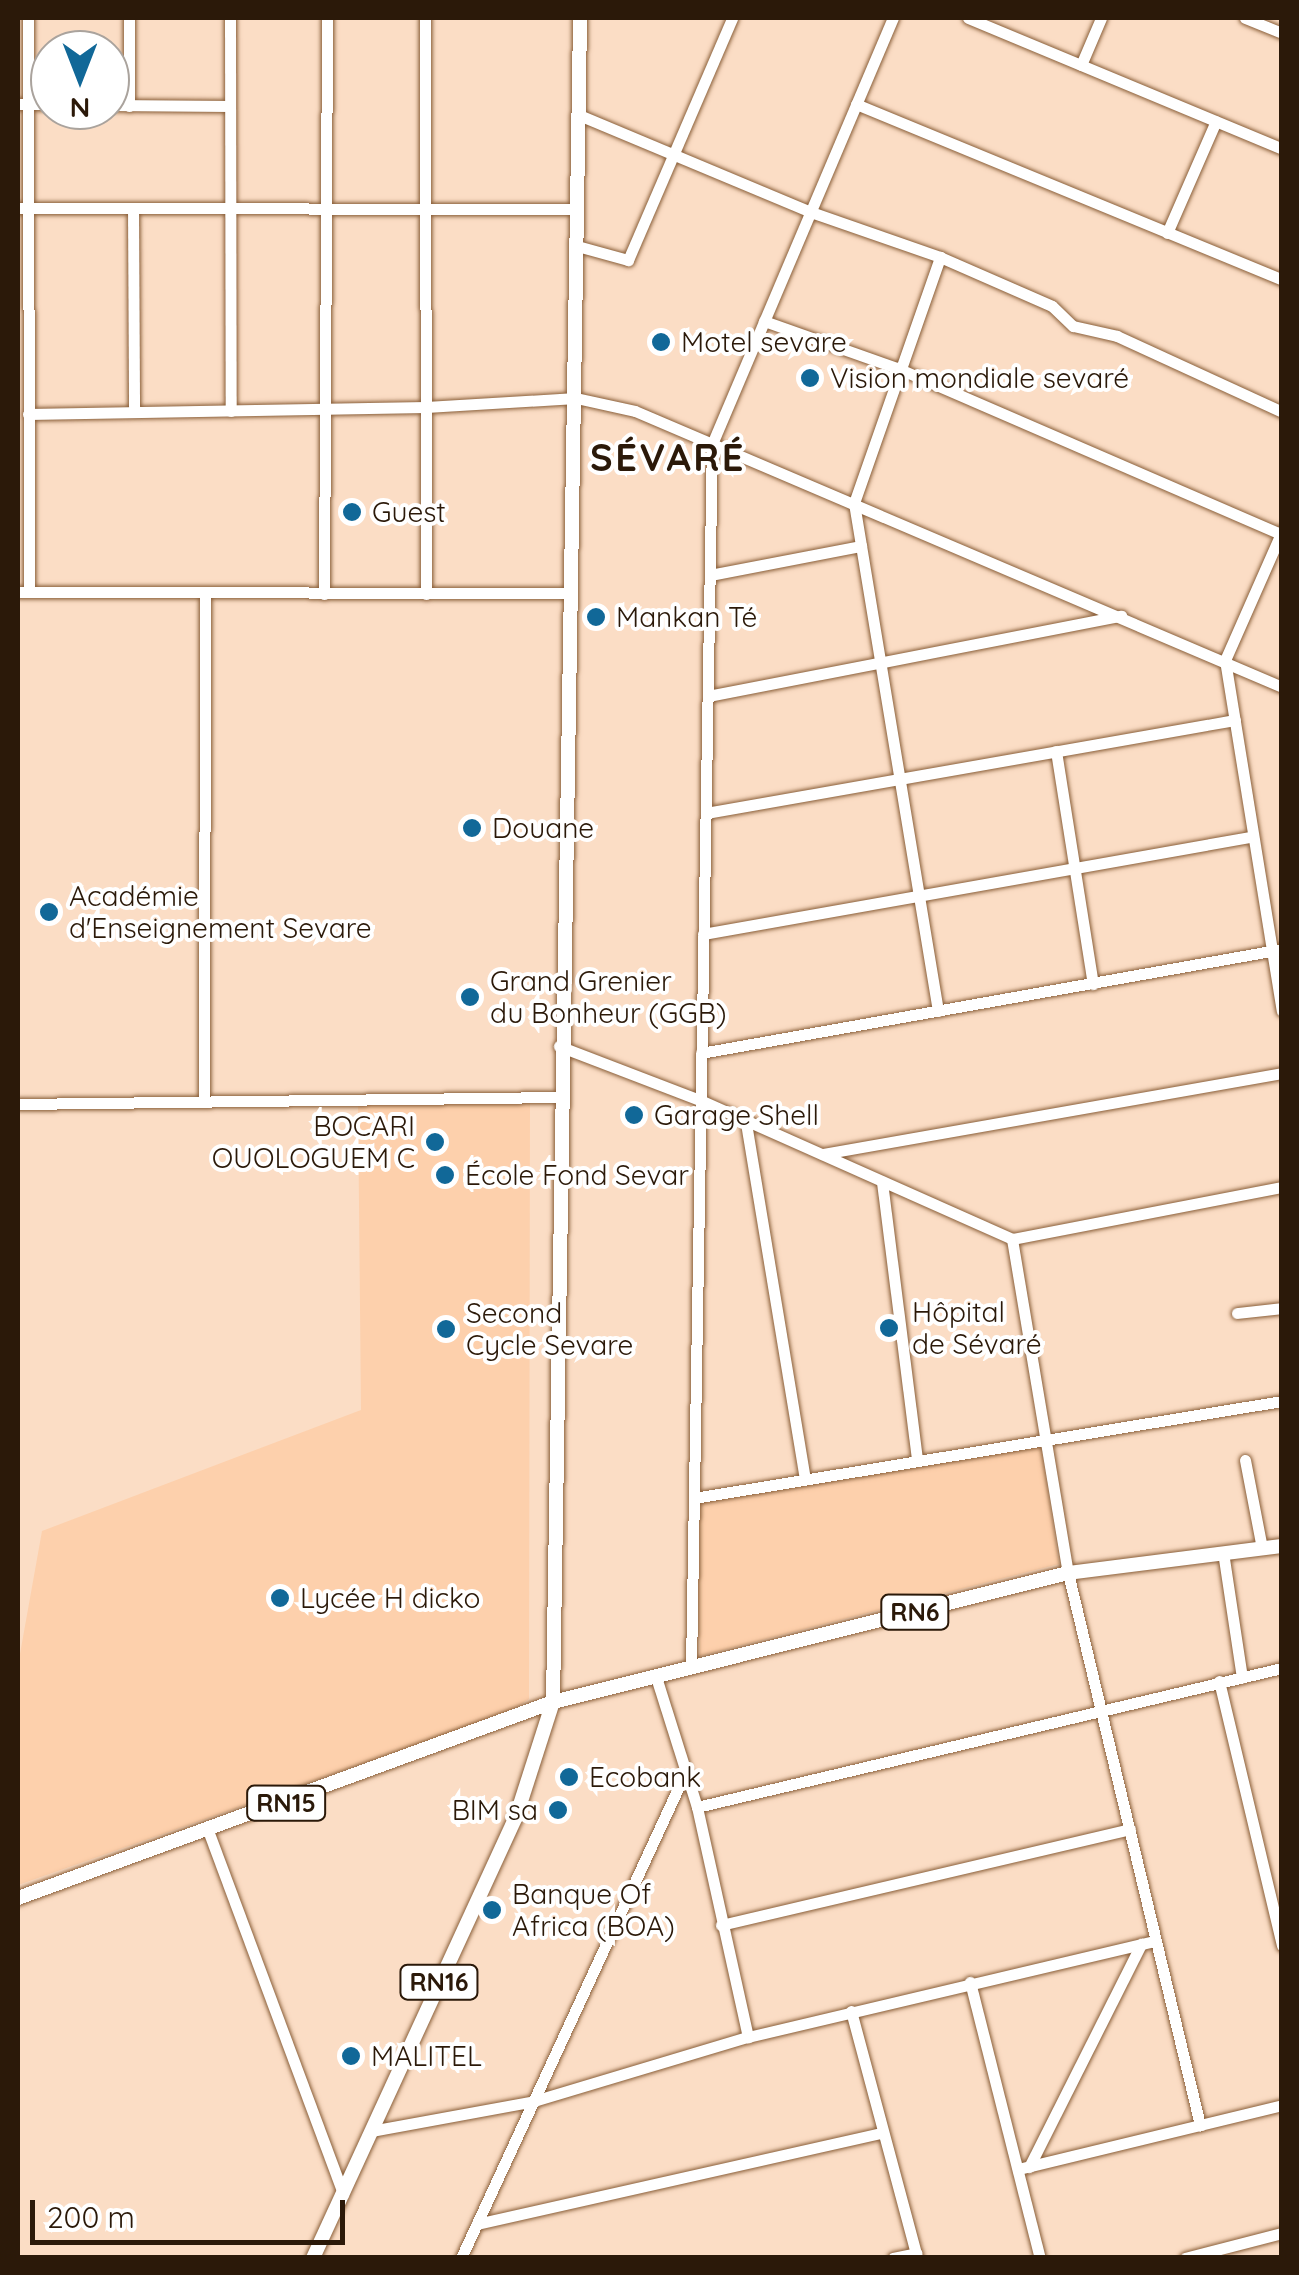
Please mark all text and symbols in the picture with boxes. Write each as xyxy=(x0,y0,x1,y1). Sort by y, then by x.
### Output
north arrow xyxy=(30,30,130,130)
text: N xyxy=(70,91,90,126)
place label: Motel sevare xyxy=(681,325,847,359)
marker: Motel sevare xyxy=(650,331,672,353)
place label: Vision mondiale sevaré xyxy=(830,361,1129,395)
marker: Vision mondiale sevaré xyxy=(799,367,821,389)
district label: SÉVARÉ xyxy=(590,435,746,481)
place label: Guest xyxy=(372,495,446,529)
marker: Guest xyxy=(341,501,363,523)
place label: Mankan Té xyxy=(616,600,757,634)
marker: Mankan Té xyxy=(585,606,607,628)
place label: Douane xyxy=(492,811,594,845)
marker: Douane xyxy=(461,817,483,839)
place label: Académie d'Enseignement Sevare xyxy=(69,879,372,945)
marker: Académie d'Enseignement Sevare xyxy=(38,901,60,923)
place label: Grand Grenier du Bonheur (GGB) xyxy=(490,964,726,1030)
marker: Grand Grenier du Bonheur (GGB) xyxy=(459,986,481,1008)
place label: Garage Shell xyxy=(654,1098,819,1132)
marker: Garage Shell xyxy=(623,1104,645,1126)
place label: BOCARI OUOLOGUEM C xyxy=(212,1109,415,1175)
marker: BOCARI OUOLOGUEM C xyxy=(424,1131,446,1153)
place label: École Fond Sevar xyxy=(465,1158,689,1192)
marker: École Fond Sevar xyxy=(434,1164,456,1186)
place label: Hôpital de Sévaré xyxy=(912,1295,1042,1361)
place label: Second Cycle Sevare xyxy=(466,1296,633,1362)
marker: Hôpital de Sévaré xyxy=(876,1315,902,1341)
marker: Second Cycle Sevare xyxy=(435,1318,457,1340)
place label: Lycée H dicko xyxy=(300,1581,480,1615)
marker: Lycée H dicko xyxy=(269,1587,291,1609)
road number: RN6 xyxy=(880,1592,950,1632)
place label: Ecobank xyxy=(589,1760,701,1794)
marker: Ecobank xyxy=(558,1766,580,1788)
road number: RN15 xyxy=(246,1783,326,1823)
place label: BIM sa xyxy=(452,1793,538,1827)
marker: BIM sa xyxy=(547,1799,569,1821)
place label: Banque Of Africa (BOA) xyxy=(512,1877,675,1943)
marker: Banque Of Africa (BOA) xyxy=(481,1899,503,1921)
road number: RN16 xyxy=(399,1962,479,2002)
place label: MALITEL xyxy=(371,2039,482,2073)
marker: MALITEL xyxy=(340,2045,362,2067)
scale bar xyxy=(35,2180,350,2242)
text: 200 m xyxy=(47,2198,135,2236)

